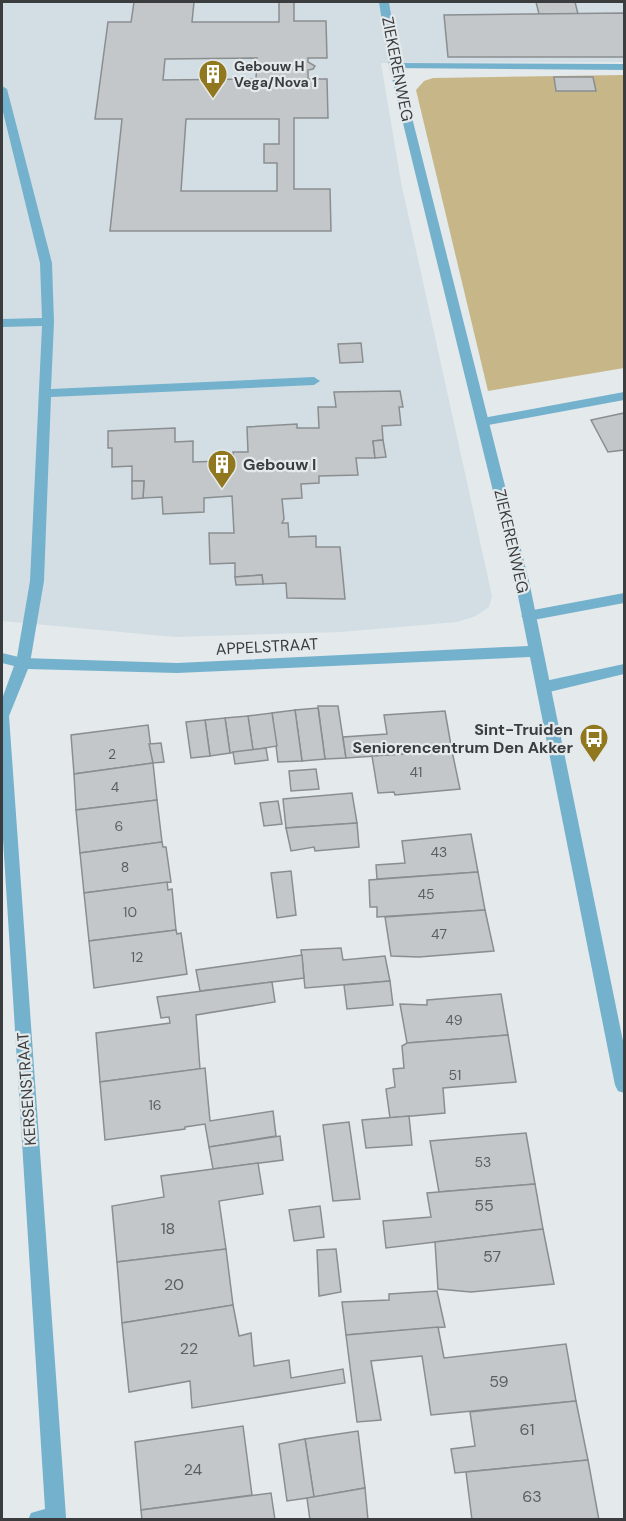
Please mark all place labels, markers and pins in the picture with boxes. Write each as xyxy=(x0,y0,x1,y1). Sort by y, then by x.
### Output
place label: Gebouw H Vega/Nova 1 xyxy=(234,57,317,91)
building icon: Gebouw H Vega/Nova 1 xyxy=(197,58,229,100)
building icon: Gebouw I xyxy=(206,448,238,490)
place label: Gebouw I xyxy=(243,454,316,475)
place label: Sint-Truiden Seniorencentrum Den Akker xyxy=(352,719,573,758)
bus stop icon: Sint-Truiden Seniorencentrum Den Akker xyxy=(578,722,610,764)

